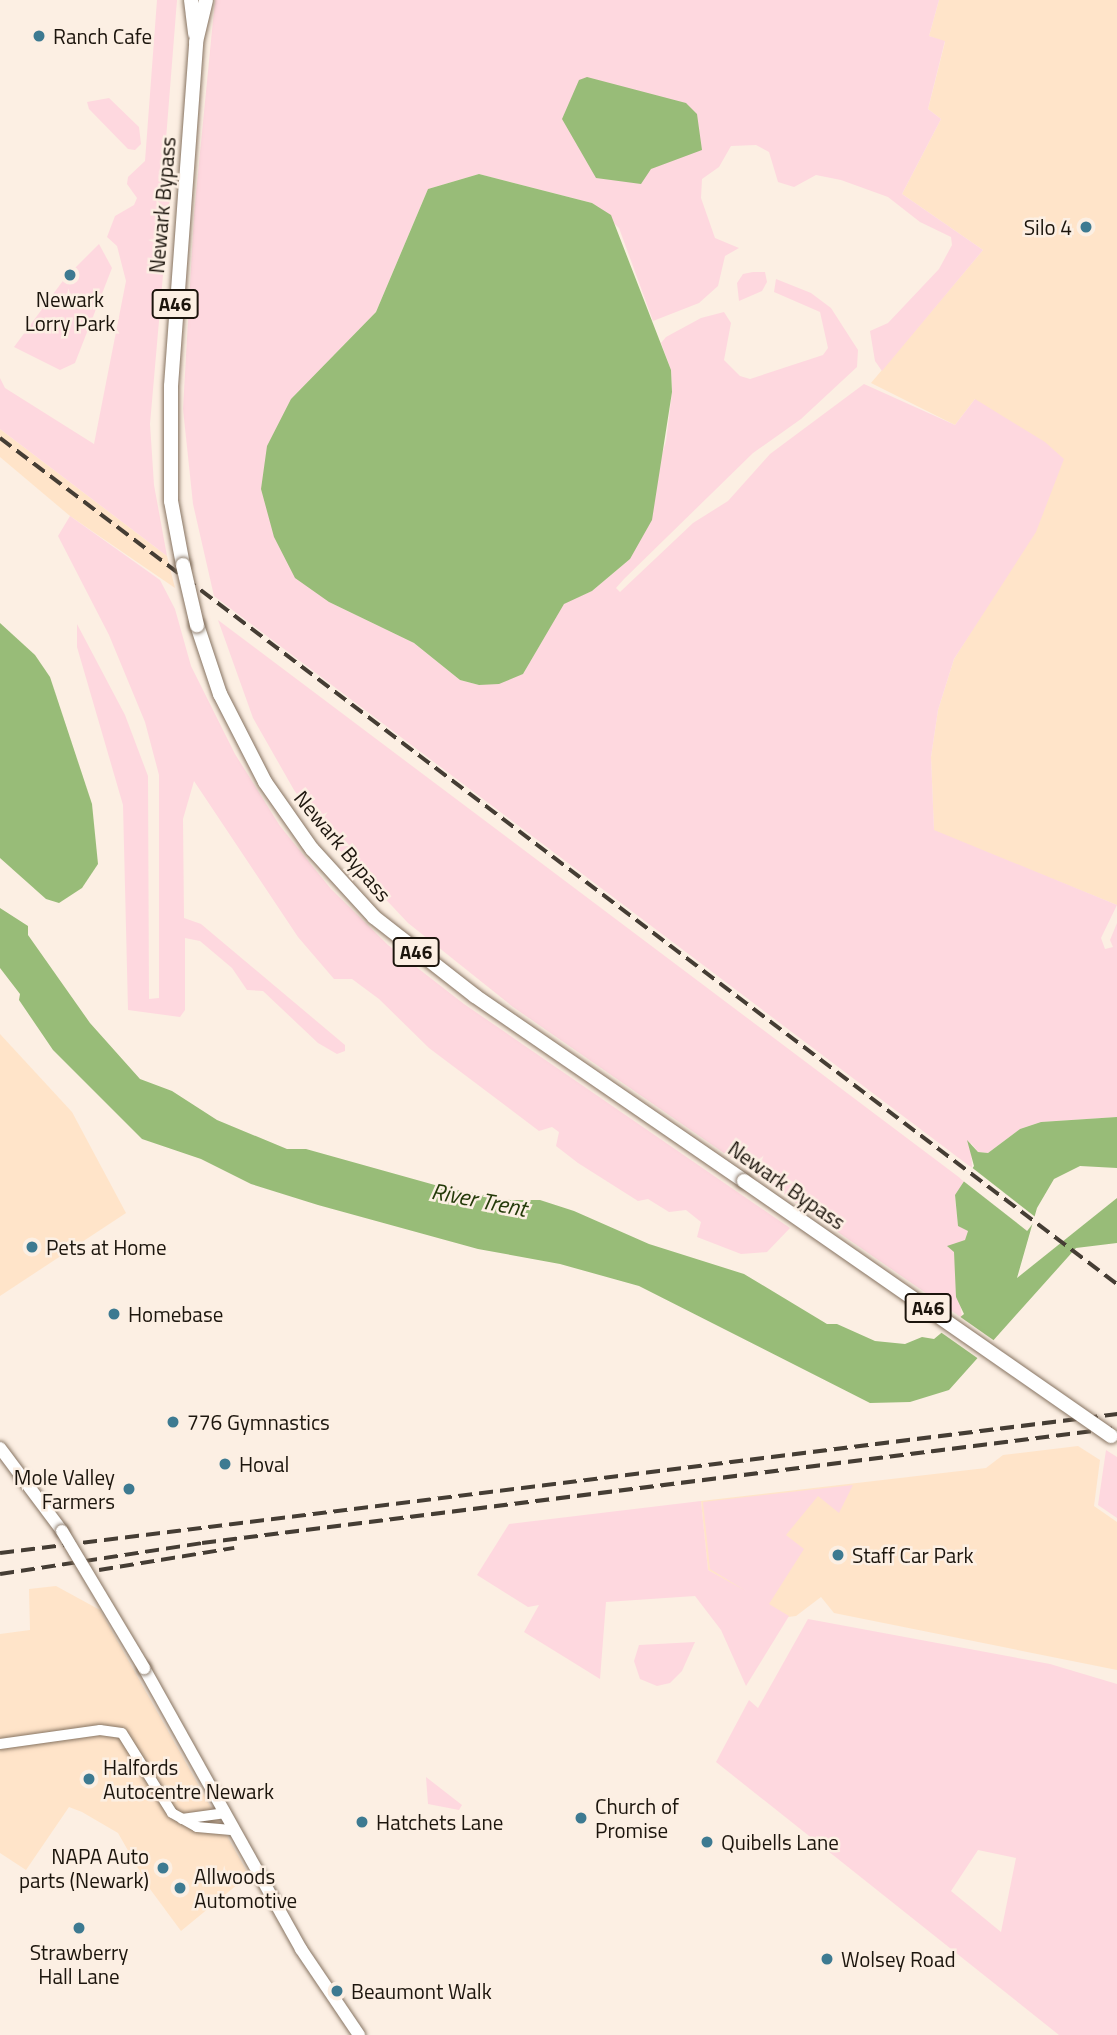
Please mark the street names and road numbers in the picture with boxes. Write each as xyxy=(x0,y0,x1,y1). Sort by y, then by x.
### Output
street label: Newark Bypass xyxy=(143,136,181,274)
road number: A46 xyxy=(150,288,200,320)
street label: Newark Bypass xyxy=(289,785,397,907)
road number: A46 xyxy=(392,936,440,968)
street label: Newark Bypass xyxy=(724,1135,850,1235)
road number: A46 xyxy=(904,1292,953,1324)

